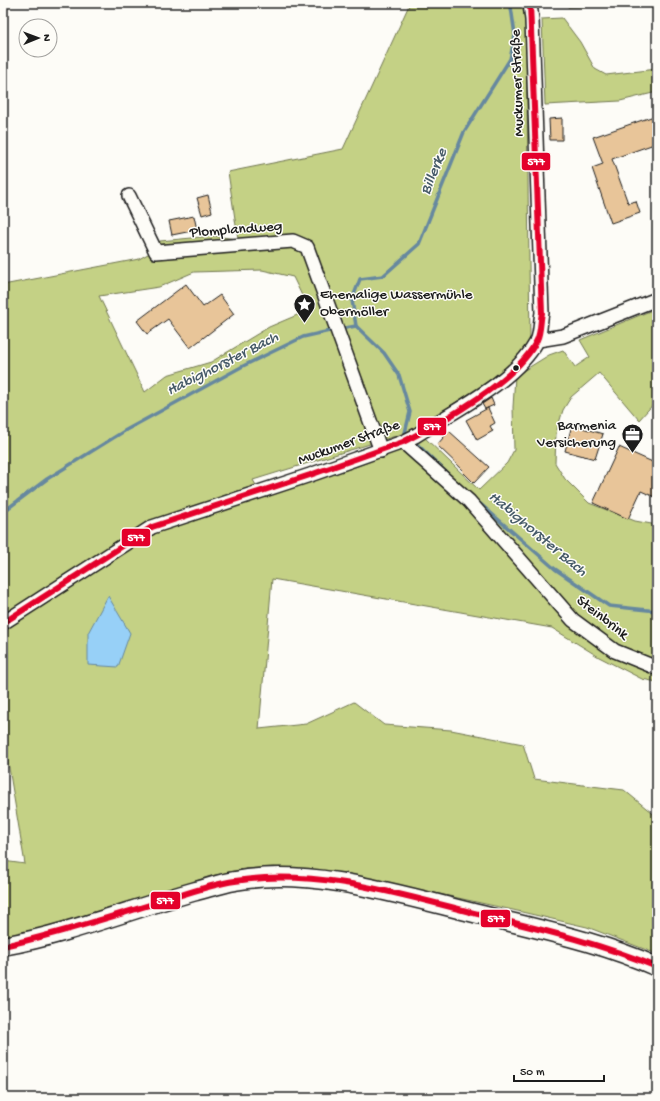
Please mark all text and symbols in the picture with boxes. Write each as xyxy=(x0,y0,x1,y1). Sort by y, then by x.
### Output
north arrow xyxy=(18,18,58,58)
street label: Muckumer Straße xyxy=(507,29,529,137)
text: N xyxy=(40,34,52,42)
water label: Billerke xyxy=(417,146,453,198)
line badge: 577 xyxy=(521,152,551,171)
text: 577 xyxy=(527,157,546,169)
street label: Plomplandweg xyxy=(188,218,283,242)
place label: Ehemalige Wassermühle Obermöller xyxy=(320,286,473,321)
place icon: Ehemalige Wassermühle Obermöller xyxy=(291,291,317,324)
water label: Habighorster Bach xyxy=(164,328,282,401)
unlabelled marker xyxy=(511,363,521,373)
street label: Muckumer Straße xyxy=(296,416,403,470)
line badge: 577 xyxy=(417,417,447,436)
place label: Barmenia Versicherung xyxy=(536,417,617,452)
text: 577 xyxy=(423,422,442,434)
office icon: Barmenia Versicherung xyxy=(619,422,645,455)
water label: Habighorster Bach xyxy=(484,488,590,582)
line badge: 577 xyxy=(121,528,151,547)
text: 577 xyxy=(127,533,146,545)
street label: Steinbrink xyxy=(572,592,633,645)
line badge: 577 xyxy=(150,891,181,910)
text: 577 xyxy=(156,896,175,908)
line badge: 577 xyxy=(480,909,511,928)
text: 577 xyxy=(487,914,506,926)
scale bar xyxy=(514,1057,604,1083)
text: 50 m xyxy=(520,1066,545,1080)

